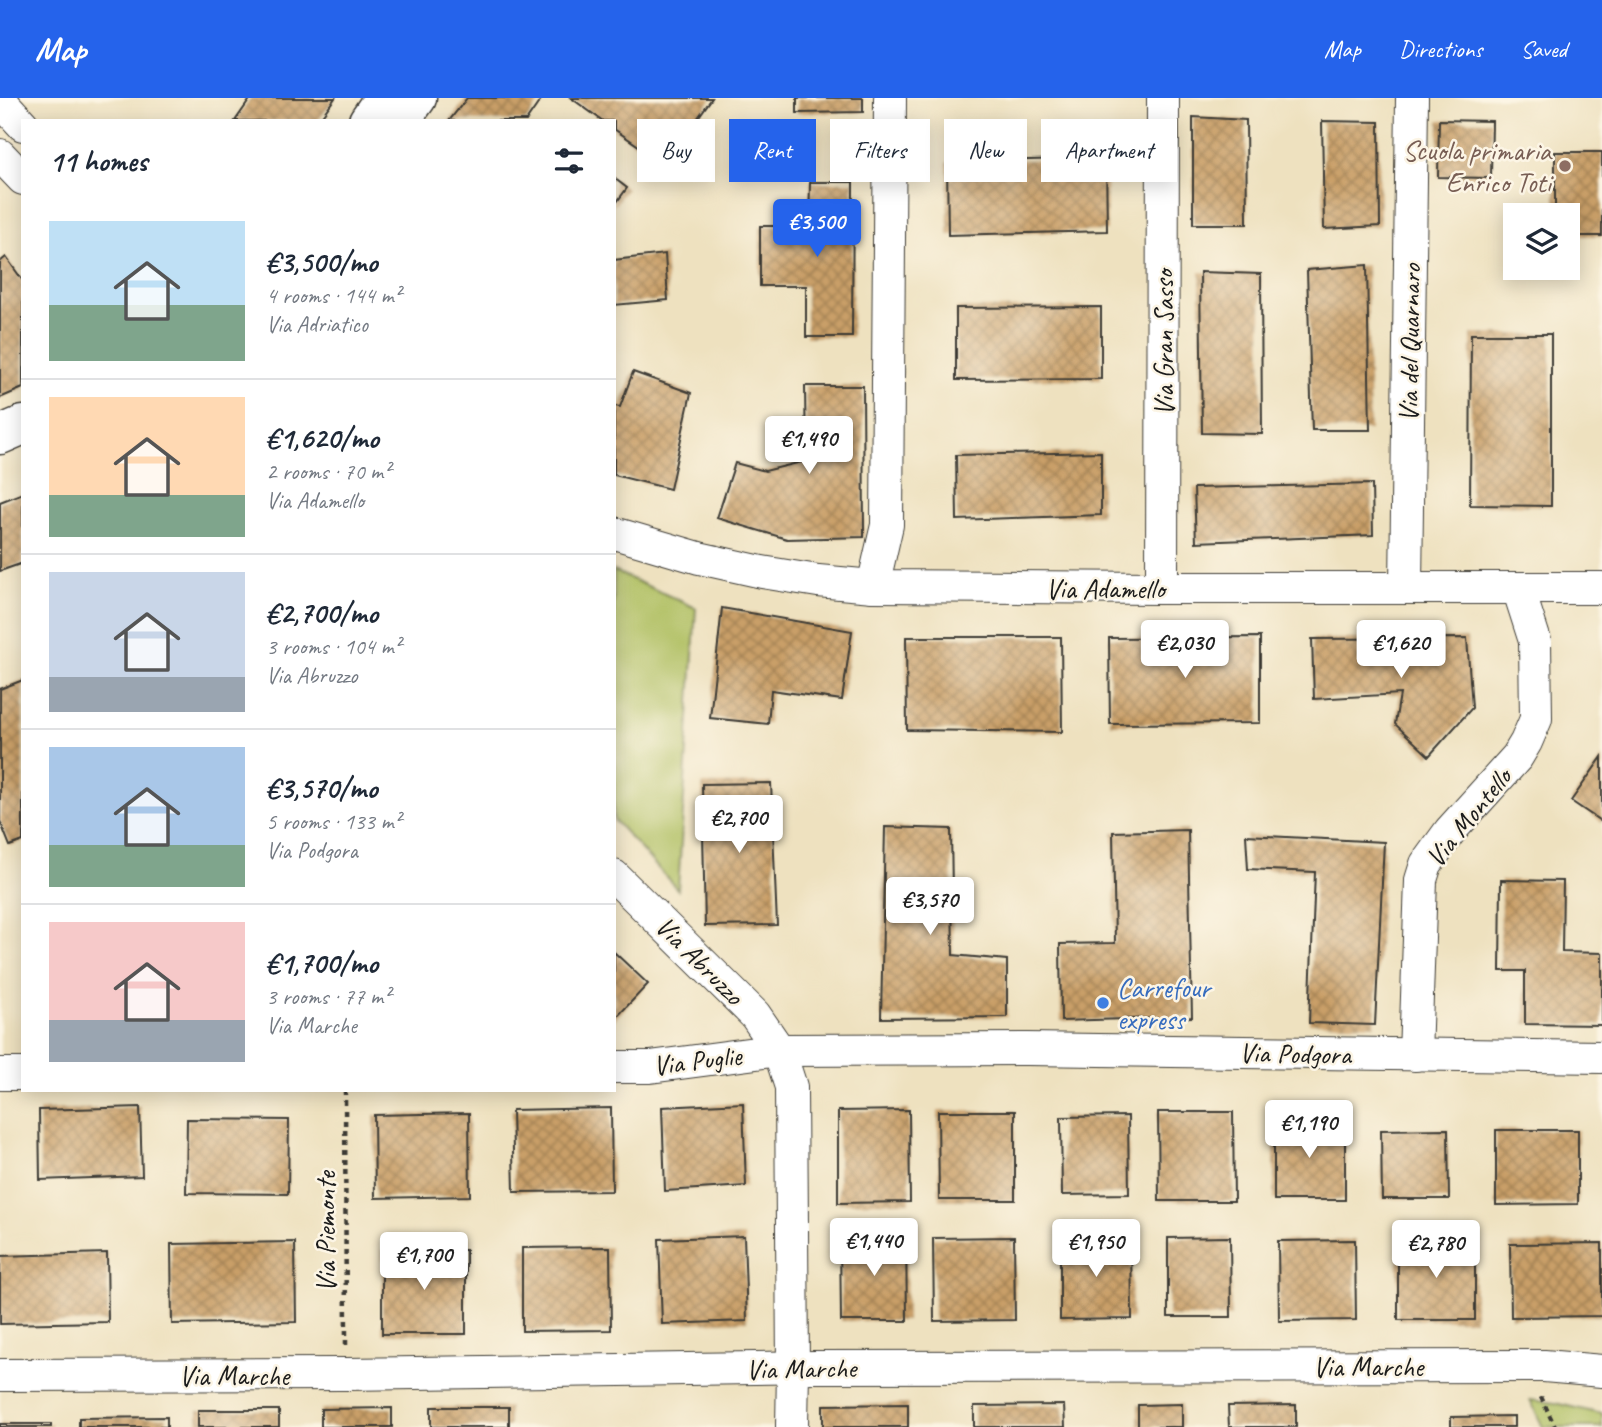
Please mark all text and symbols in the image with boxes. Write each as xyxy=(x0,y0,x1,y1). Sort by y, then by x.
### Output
text: Map xyxy=(35,28,86,70)
text: Map xyxy=(1324,34,1361,64)
text: Directions xyxy=(1399,34,1482,64)
text: Saved xyxy=(1520,34,1567,64)
chip: Buy xyxy=(637,119,715,182)
chip: Rent xyxy=(729,119,816,182)
chip: Filters xyxy=(830,119,930,182)
chip: New xyxy=(944,119,1027,182)
chip: Apartment xyxy=(1041,119,1177,182)
place label: Scuola primaria Enrico Toti xyxy=(1403,133,1555,200)
text: 11 homes xyxy=(49,142,147,180)
icon: filters xyxy=(550,142,588,180)
marker: Scuola primaria Enrico Toti xyxy=(1557,158,1573,174)
pin: €3,500 xyxy=(760,200,874,259)
map controls xyxy=(1503,203,1580,280)
button: layers xyxy=(1503,203,1580,280)
text: €3,500 xyxy=(789,207,845,236)
text: €3,500/mo xyxy=(266,243,377,281)
icon: home xyxy=(105,249,189,333)
street label: Via del Quarnaro xyxy=(1391,261,1428,422)
street label: Via Gran Sasso xyxy=(1146,267,1181,416)
text: 4 rooms · 144 m² xyxy=(266,281,401,310)
text: Via Adriatico xyxy=(266,310,368,339)
pin: €1,490 xyxy=(752,416,866,476)
text: €1,620/mo xyxy=(266,419,379,457)
text: €1,490 xyxy=(781,424,837,453)
icon: home xyxy=(105,425,189,509)
text: 2 rooms · 70 m² xyxy=(266,457,390,486)
text: Via Adamello xyxy=(266,486,364,515)
street label: Via Adamello xyxy=(1045,571,1168,606)
text: €2,700/mo xyxy=(266,594,378,632)
icon: home xyxy=(105,600,189,684)
pin: €2,030 xyxy=(1128,620,1242,680)
pin: €1,620 xyxy=(1344,620,1458,680)
text: €2,030 xyxy=(1157,628,1213,657)
text: €1,620 xyxy=(1373,628,1429,657)
text: 3 rooms · 104 m² xyxy=(266,632,401,661)
text: Via Abruzzo xyxy=(266,661,357,690)
street label: Via Montello xyxy=(1418,758,1521,874)
text: €3,570/mo xyxy=(266,769,377,807)
icon: home xyxy=(105,775,189,859)
pin: €2,700 xyxy=(682,796,796,855)
text: €2,700 xyxy=(711,803,767,832)
text: 5 rooms · 133 m² xyxy=(266,807,401,836)
text: Via Podgora xyxy=(266,836,358,865)
pin: €3,570 xyxy=(873,878,987,937)
text: €3,570 xyxy=(902,885,958,914)
street label: Via Abruzzo xyxy=(648,909,753,1014)
text: €1,700/mo xyxy=(266,944,378,982)
icon: home xyxy=(105,950,189,1034)
place label: Carrefour express xyxy=(1117,970,1213,1037)
text: 3 rooms · 77 m² xyxy=(266,982,390,1011)
marker: Carrefour express xyxy=(1095,995,1111,1011)
text: Via Marche xyxy=(266,1011,357,1040)
street label: Via Podgora xyxy=(1239,1035,1353,1072)
street label: Via Puglie xyxy=(651,1037,745,1083)
pin: €1,190 xyxy=(1252,1100,1366,1160)
text: €1,190 xyxy=(1281,1108,1337,1137)
street label: Via Piemonte xyxy=(308,1170,343,1293)
pin: €1,440 xyxy=(817,1218,931,1278)
pin: €1,950 xyxy=(1039,1220,1153,1279)
pin: €2,780 xyxy=(1379,1220,1493,1280)
text: €1,440 xyxy=(846,1226,902,1255)
text: €1,950 xyxy=(1068,1227,1124,1256)
text: €2,780 xyxy=(1408,1228,1464,1257)
pin: €1,700 xyxy=(367,1232,481,1292)
text: €1,700 xyxy=(396,1240,452,1269)
street label: Via Marche xyxy=(1313,1349,1425,1384)
street label: Via Marche xyxy=(746,1350,858,1387)
street label: Via Marche xyxy=(179,1358,291,1393)

